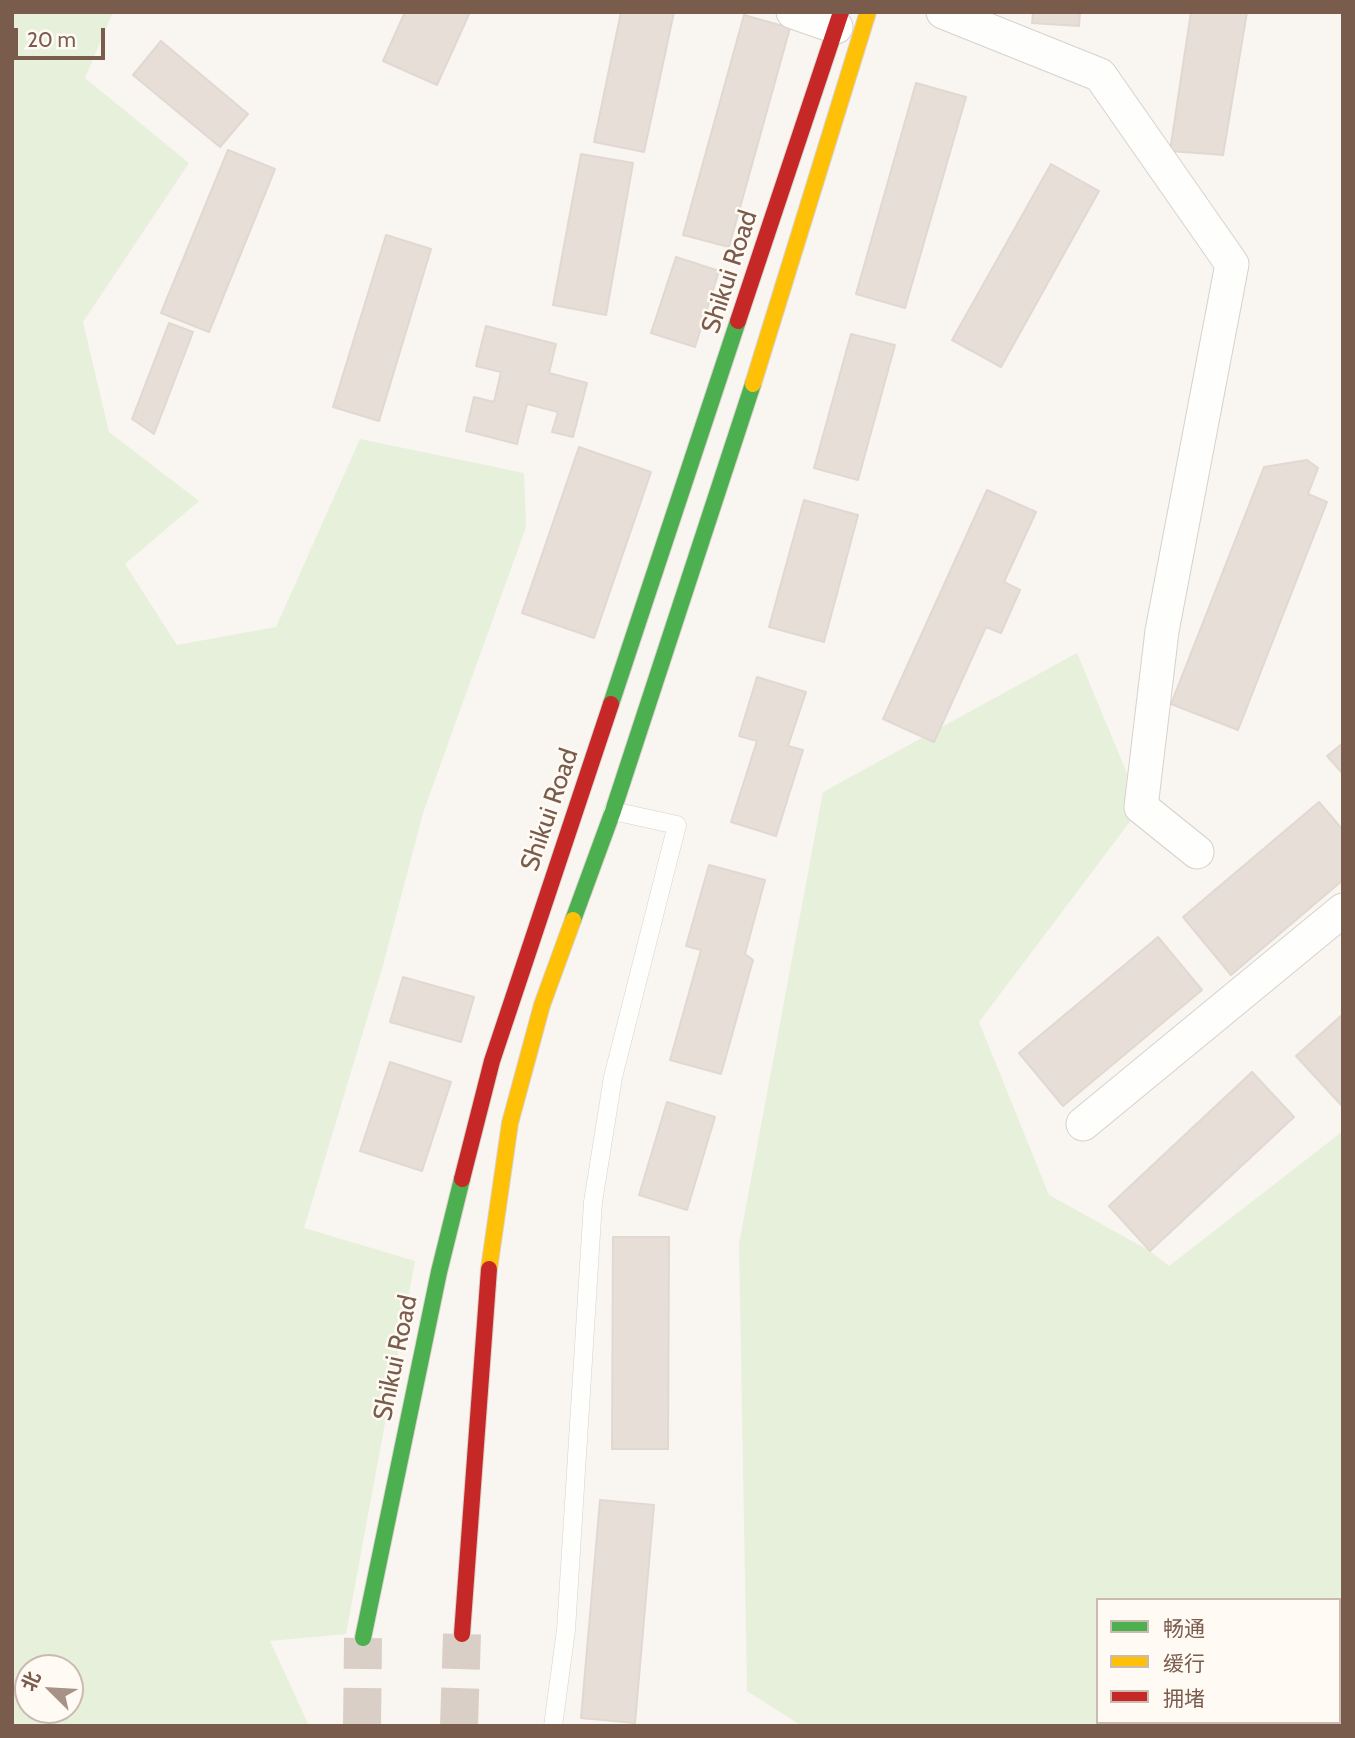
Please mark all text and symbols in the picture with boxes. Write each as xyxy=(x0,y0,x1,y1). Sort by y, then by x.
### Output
scale bar xyxy=(18,14,108,58)
text: 20 m xyxy=(27,27,76,52)
street label: Shikui Road xyxy=(695,206,765,338)
street label: Shikui Road xyxy=(514,745,586,875)
street label: Shikui Road xyxy=(367,1292,425,1424)
legend xyxy=(1096,1598,1341,1724)
text: 畅通 xyxy=(1163,1616,1205,1641)
text: 缓行 xyxy=(1163,1651,1205,1676)
north arrow xyxy=(14,1654,84,1724)
text: 北 xyxy=(17,1668,46,1694)
text: 拥堵 xyxy=(1163,1686,1205,1711)

